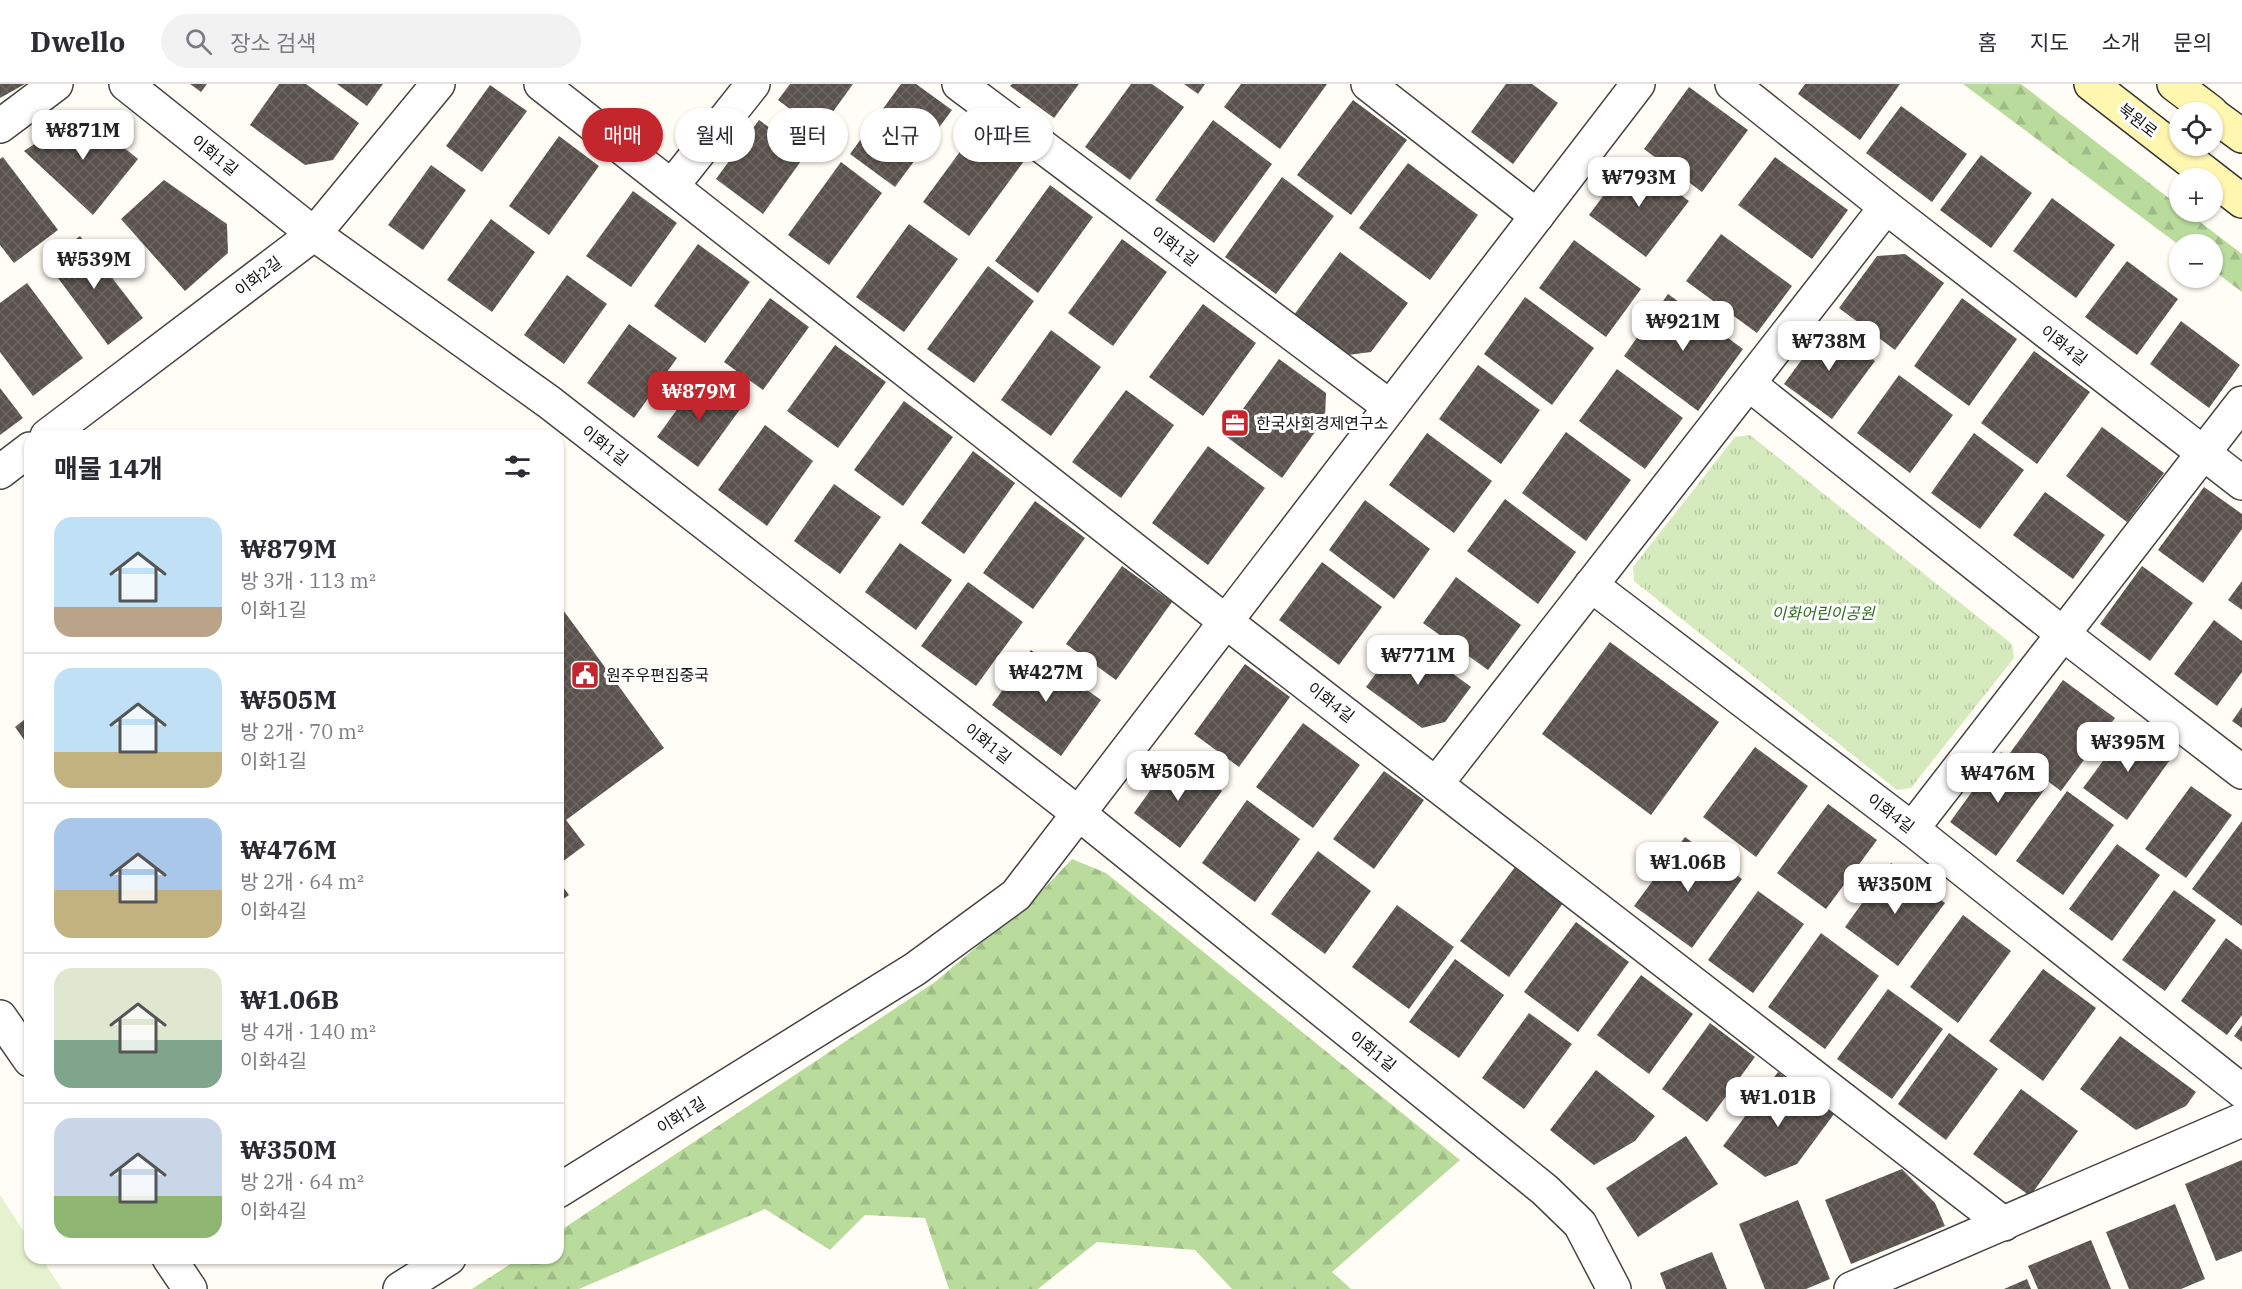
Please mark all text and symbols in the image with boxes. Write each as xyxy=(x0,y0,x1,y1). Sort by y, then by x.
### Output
search box xyxy=(161,14,581,68)
text: Dwello xyxy=(30,23,125,60)
icon: search xyxy=(182,25,215,58)
text: 장소 검색 xyxy=(230,28,316,57)
text: 홈 xyxy=(1978,28,1997,56)
text: 지도 xyxy=(2030,28,2069,56)
text: 소개 xyxy=(2102,28,2140,56)
text: 문의 xyxy=(2173,28,2212,56)
street label: 북원로 xyxy=(2114,99,2162,142)
map controls xyxy=(2169,102,2223,288)
button: locate xyxy=(2169,102,2223,156)
chip: 매매 xyxy=(582,108,663,162)
chip: 월세 xyxy=(675,108,755,162)
chip: 필터 xyxy=(767,108,848,162)
chip: 신규 xyxy=(860,108,941,162)
chip: 아파트 xyxy=(953,108,1053,162)
pin: ₩871M xyxy=(41,110,125,161)
text: ₩871M xyxy=(46,116,120,143)
street label: 이화1길 xyxy=(188,130,242,180)
pin: ₩793M xyxy=(1597,157,1681,208)
text: ₩793M xyxy=(1602,163,1676,190)
button: + xyxy=(2169,168,2223,222)
street label: 이화1길 xyxy=(1148,222,1202,270)
button: − xyxy=(2169,234,2223,288)
pin: ₩539M xyxy=(52,239,136,290)
text: ₩539M xyxy=(57,245,131,272)
street label: 이화2길 xyxy=(231,252,285,300)
pin: ₩921M xyxy=(1641,301,1725,352)
text: ₩921M xyxy=(1646,307,1720,334)
pin: ₩738M xyxy=(1787,321,1871,372)
street label: 이화4길 xyxy=(2037,321,2091,369)
text: ₩738M xyxy=(1792,327,1866,354)
pin: ₩879M xyxy=(657,371,741,422)
text: ₩879M xyxy=(662,377,736,404)
office icon: 한국사회경제연구소 xyxy=(1219,407,1251,439)
place label: 한국사회경제연구소 xyxy=(1256,413,1388,433)
street label: 이화1길 xyxy=(578,421,632,469)
icon: filters xyxy=(501,450,534,483)
text: 매물 14개 xyxy=(54,451,163,485)
text: ₩879M xyxy=(240,531,337,565)
icon: home xyxy=(102,541,174,613)
text: 방 3개 · 113 m² xyxy=(240,567,376,594)
text: 이화1길 xyxy=(240,596,307,623)
park label: 이화어린이공원 xyxy=(1771,603,1876,623)
pin: ₩771M xyxy=(1376,635,1460,686)
text: ₩771M xyxy=(1381,641,1455,668)
pin: ₩427M xyxy=(1004,652,1088,703)
text: ₩427M xyxy=(1009,658,1083,685)
public building icon: 원주우편집중국 xyxy=(569,659,601,691)
place label: 원주우편집중국 xyxy=(606,665,709,685)
street label: 이화4길 xyxy=(1304,678,1358,726)
text: ₩505M xyxy=(240,682,337,716)
icon: home xyxy=(102,692,174,764)
text: 방 2개 · 70 m² xyxy=(240,718,364,745)
street label: 이화1길 xyxy=(961,719,1015,767)
pin: ₩395M xyxy=(2086,722,2170,773)
text: ₩395M xyxy=(2091,728,2165,755)
text: 이화1길 xyxy=(240,747,307,774)
pin: ₩505M xyxy=(1136,751,1220,802)
pin: ₩476M xyxy=(1956,753,2040,804)
text: ₩505M xyxy=(1141,757,1215,784)
text: ₩476M xyxy=(1961,759,2035,786)
street label: 이화4길 xyxy=(1864,789,1918,837)
text: ₩476M xyxy=(240,832,337,866)
icon: home xyxy=(102,842,174,914)
pin: ₩1.06B xyxy=(1639,842,1737,893)
text: ₩1.06B xyxy=(1650,848,1726,875)
pin: ₩350M xyxy=(1853,864,1937,915)
text: 방 2개 · 64 m² xyxy=(240,868,364,895)
text: ₩350M xyxy=(1858,870,1932,897)
text: 이화4길 xyxy=(240,897,307,924)
text: ₩1.06B xyxy=(240,982,339,1016)
icon: home xyxy=(102,992,174,1064)
text: 방 4개 · 140 m² xyxy=(240,1018,376,1045)
street label: 이화1길 xyxy=(1346,1026,1400,1076)
text: 이화4길 xyxy=(240,1047,307,1074)
pin: ₩1.01B xyxy=(1729,1077,1827,1128)
text: ₩1.01B xyxy=(1740,1083,1816,1110)
street label: 이화1길 xyxy=(653,1092,709,1138)
text: ₩350M xyxy=(240,1132,337,1166)
icon: home xyxy=(102,1142,174,1214)
text: 방 2개 · 64 m² xyxy=(240,1168,364,1195)
text: 이화4길 xyxy=(240,1197,307,1224)

